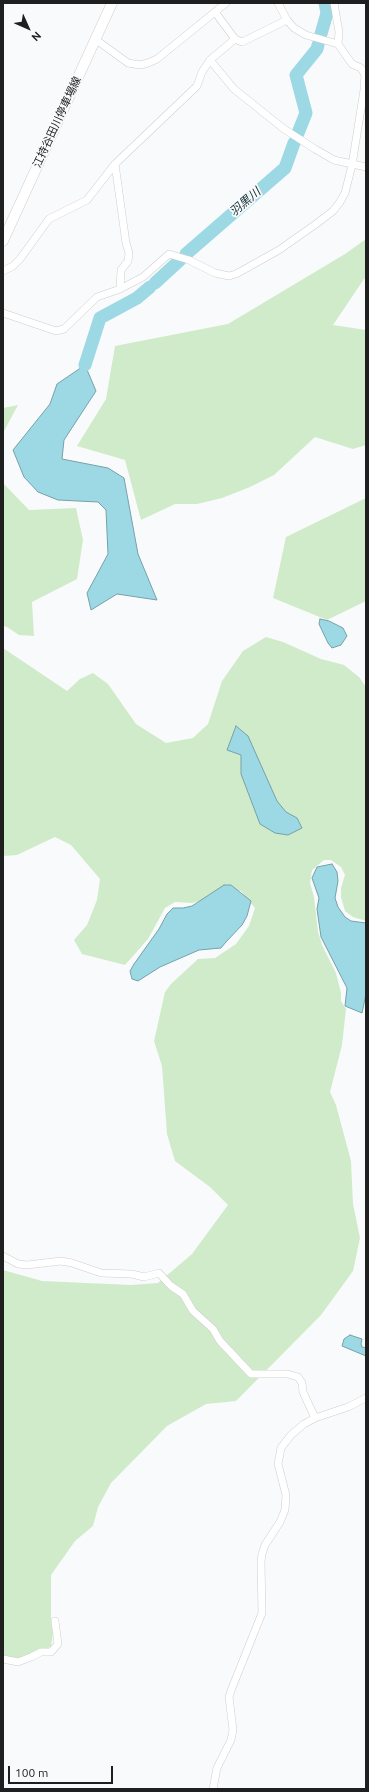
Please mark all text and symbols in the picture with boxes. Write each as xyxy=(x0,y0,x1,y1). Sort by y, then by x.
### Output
north arrow xyxy=(8,8,48,48)
text: N xyxy=(29,29,44,44)
street label: 江持谷田川停車場線 xyxy=(30,74,84,170)
water label: 羽黒川 xyxy=(227,185,263,219)
scale bar xyxy=(10,1758,115,1784)
text: 100 m xyxy=(15,1766,48,1779)

